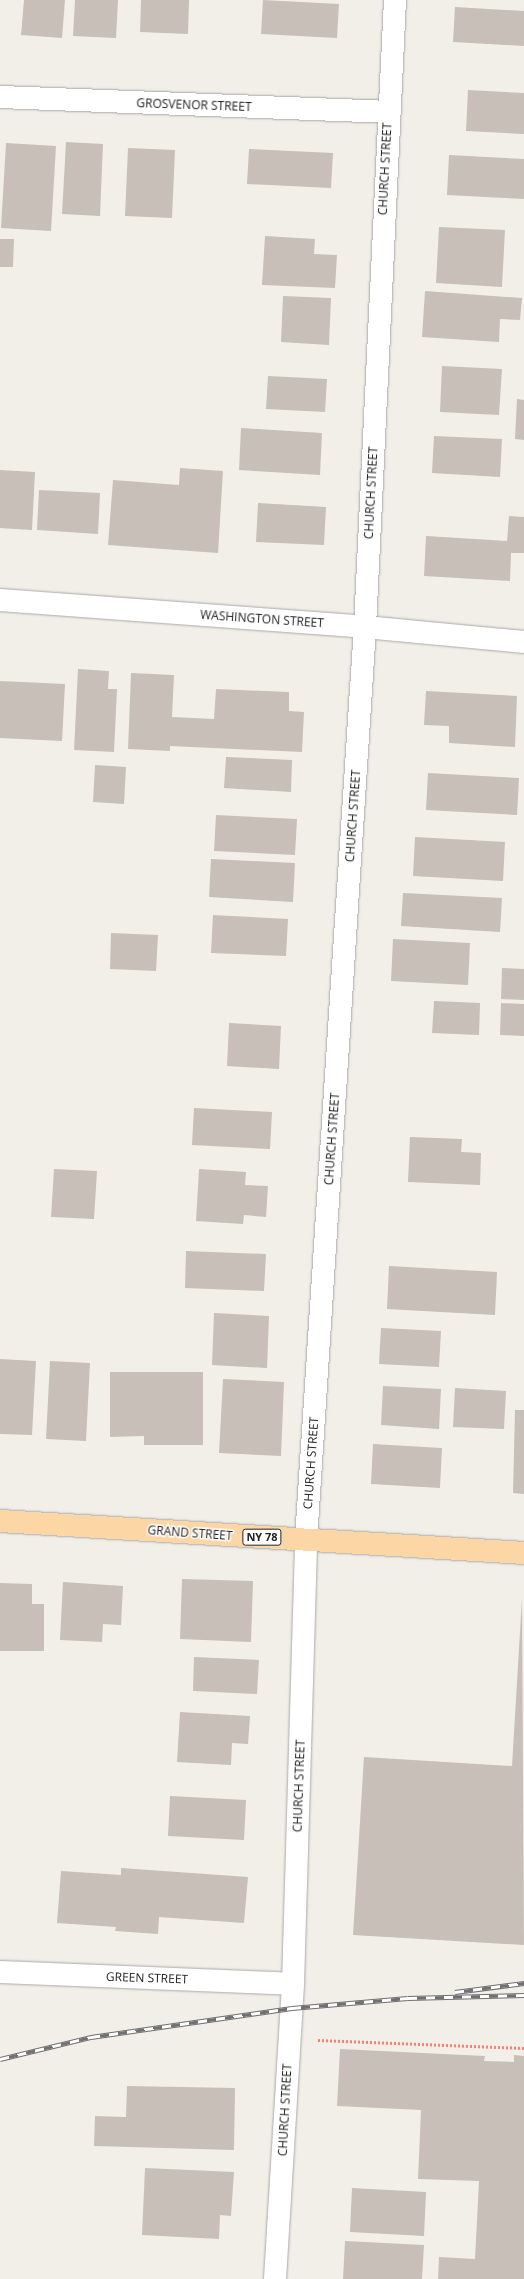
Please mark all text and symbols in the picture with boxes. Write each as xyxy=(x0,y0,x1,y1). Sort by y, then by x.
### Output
street label: GROSVENOR STREET xyxy=(136,96,252,114)
street label: CHURCH STREET xyxy=(375,122,395,216)
street label: CHURCH STREET xyxy=(361,446,381,540)
street label: WASHINGTON STREET xyxy=(200,607,324,631)
street label: CHURCH STREET xyxy=(343,769,363,863)
street label: CHURCH STREET xyxy=(322,1092,342,1186)
street label: CHURCH STREET xyxy=(301,1416,321,1510)
street label: GRAND STREET xyxy=(147,1523,233,1543)
road number: NY 78 xyxy=(242,1528,282,1546)
street label: CHURCH STREET xyxy=(290,1739,308,1833)
street label: GREEN STREET xyxy=(106,1969,188,1987)
street label: CHURCH STREET xyxy=(275,2063,295,2157)

